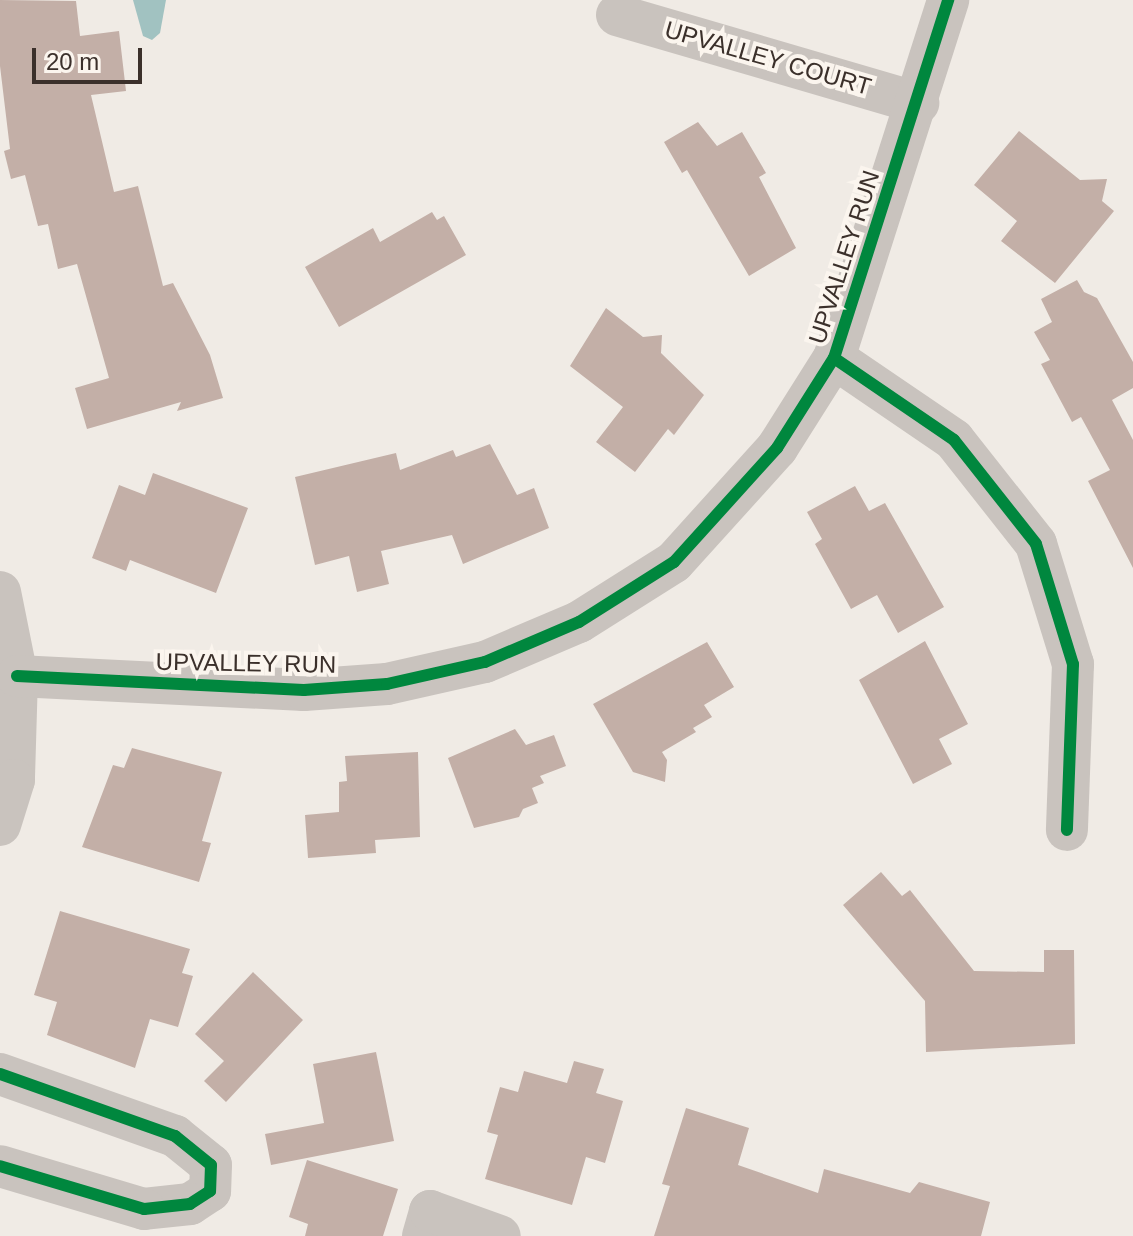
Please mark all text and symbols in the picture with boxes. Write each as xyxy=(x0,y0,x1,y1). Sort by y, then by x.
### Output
street label: UPVALLEY COURT xyxy=(661,15,875,101)
scale bar xyxy=(36,32,146,82)
text: 20 m xyxy=(46,48,99,75)
street label: UPVALLEY RUN xyxy=(802,167,886,347)
street label: UPVALLEY RUN xyxy=(155,647,337,679)

